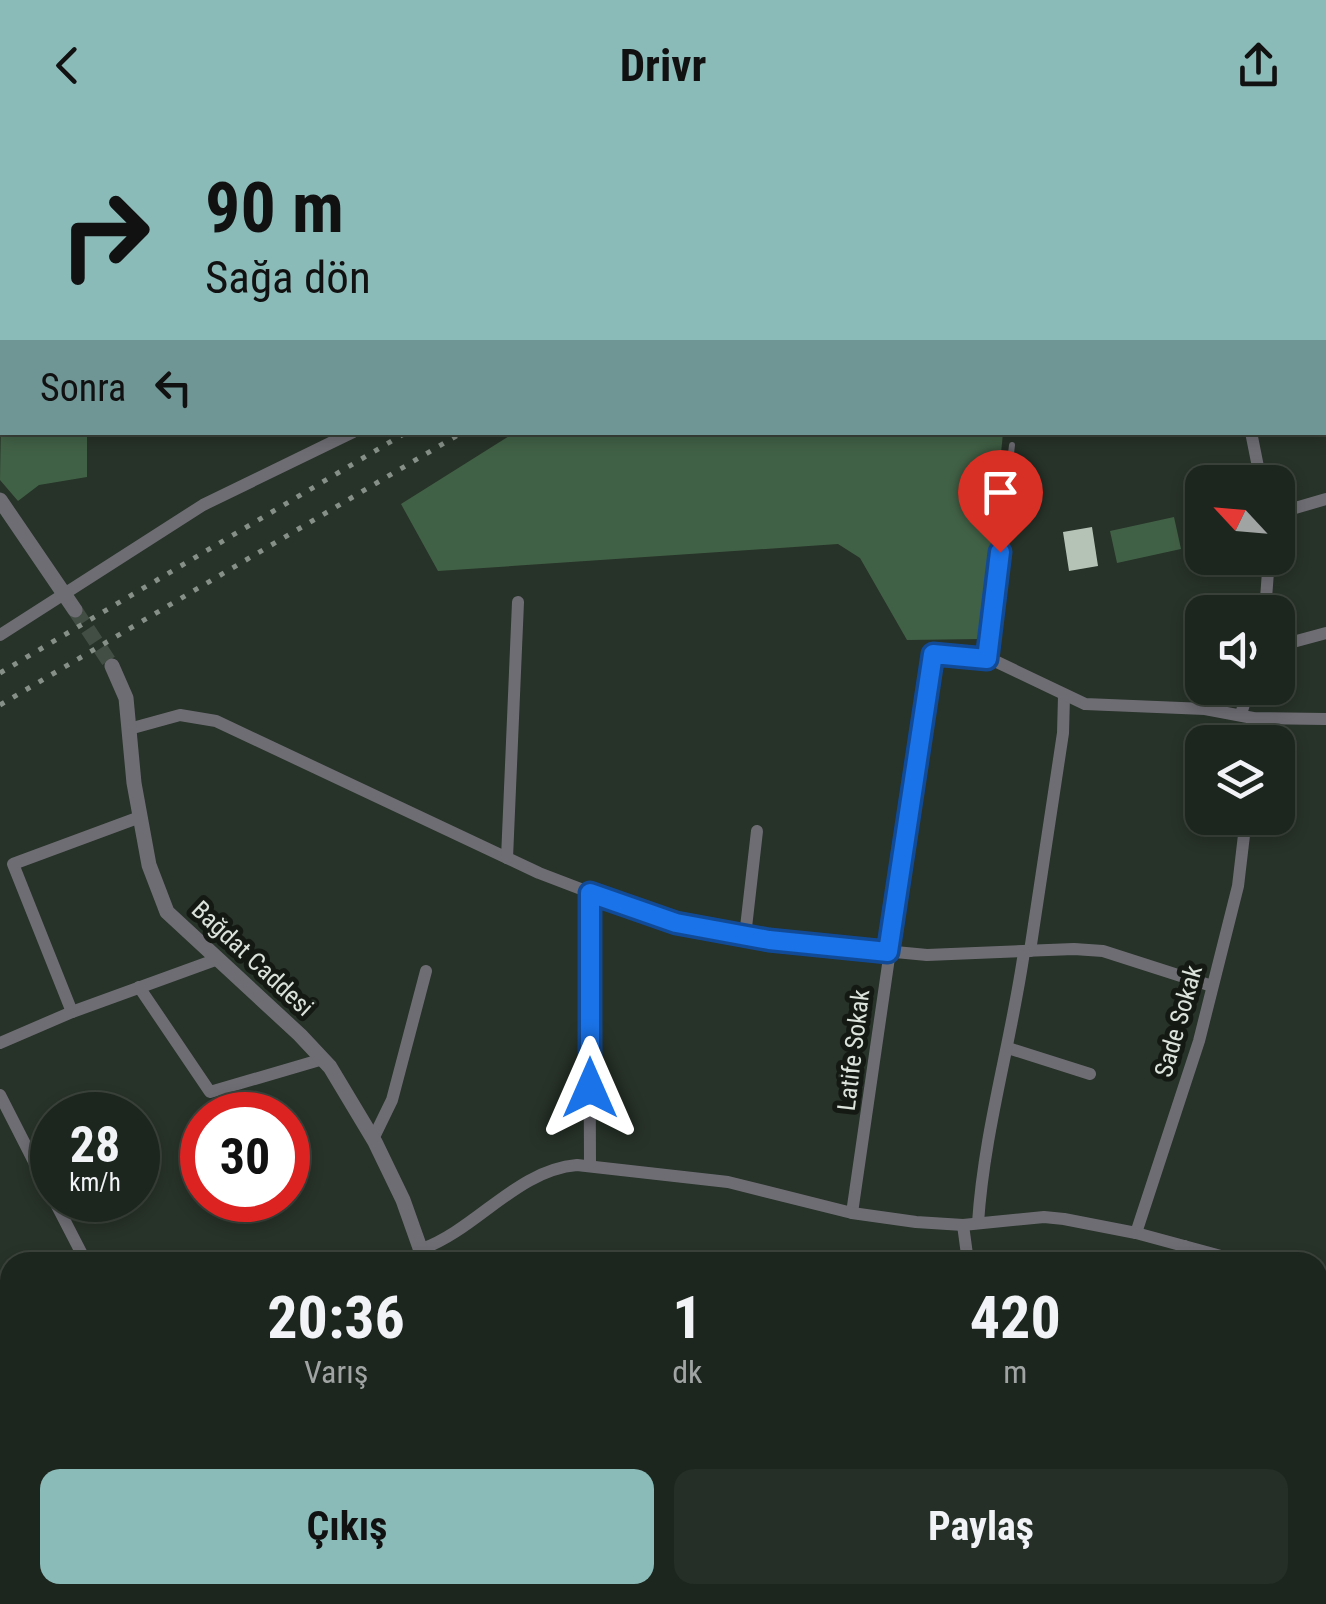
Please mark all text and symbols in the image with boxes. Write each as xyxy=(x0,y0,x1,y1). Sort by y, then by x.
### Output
icon: back xyxy=(40,38,95,93)
icon: share xyxy=(1231,38,1286,93)
text: Drivr xyxy=(620,39,706,92)
text: 90 m xyxy=(205,167,344,249)
icon: right xyxy=(40,170,170,300)
text: Sağa dön xyxy=(205,251,371,304)
icon: left xyxy=(146,360,201,415)
text: Sonra xyxy=(40,366,126,410)
pin xyxy=(958,450,1043,553)
icon: arrive xyxy=(973,465,1028,520)
north arrow xyxy=(1185,465,1295,575)
map controls xyxy=(1185,465,1295,835)
button: sound xyxy=(1185,595,1295,705)
button: layers xyxy=(1185,725,1295,835)
street label: Bağdat Caddesi xyxy=(186,895,319,1022)
street label: Sade Sokak xyxy=(1149,961,1208,1080)
street label: Latife Sokak xyxy=(832,987,875,1112)
position arrow xyxy=(538,1036,642,1140)
speed limit sign: 30 xyxy=(180,1092,310,1222)
text: 28 xyxy=(70,1116,120,1174)
text: km/h xyxy=(69,1168,121,1197)
text: 20:36 xyxy=(267,1282,405,1353)
text: 1 xyxy=(672,1282,703,1353)
text: 420 xyxy=(970,1282,1061,1353)
text: Varış xyxy=(304,1353,368,1391)
text: dk xyxy=(672,1353,703,1391)
text: m xyxy=(1003,1353,1027,1391)
button: Çıkış xyxy=(40,1469,654,1584)
button: Paylaş xyxy=(674,1469,1288,1584)

